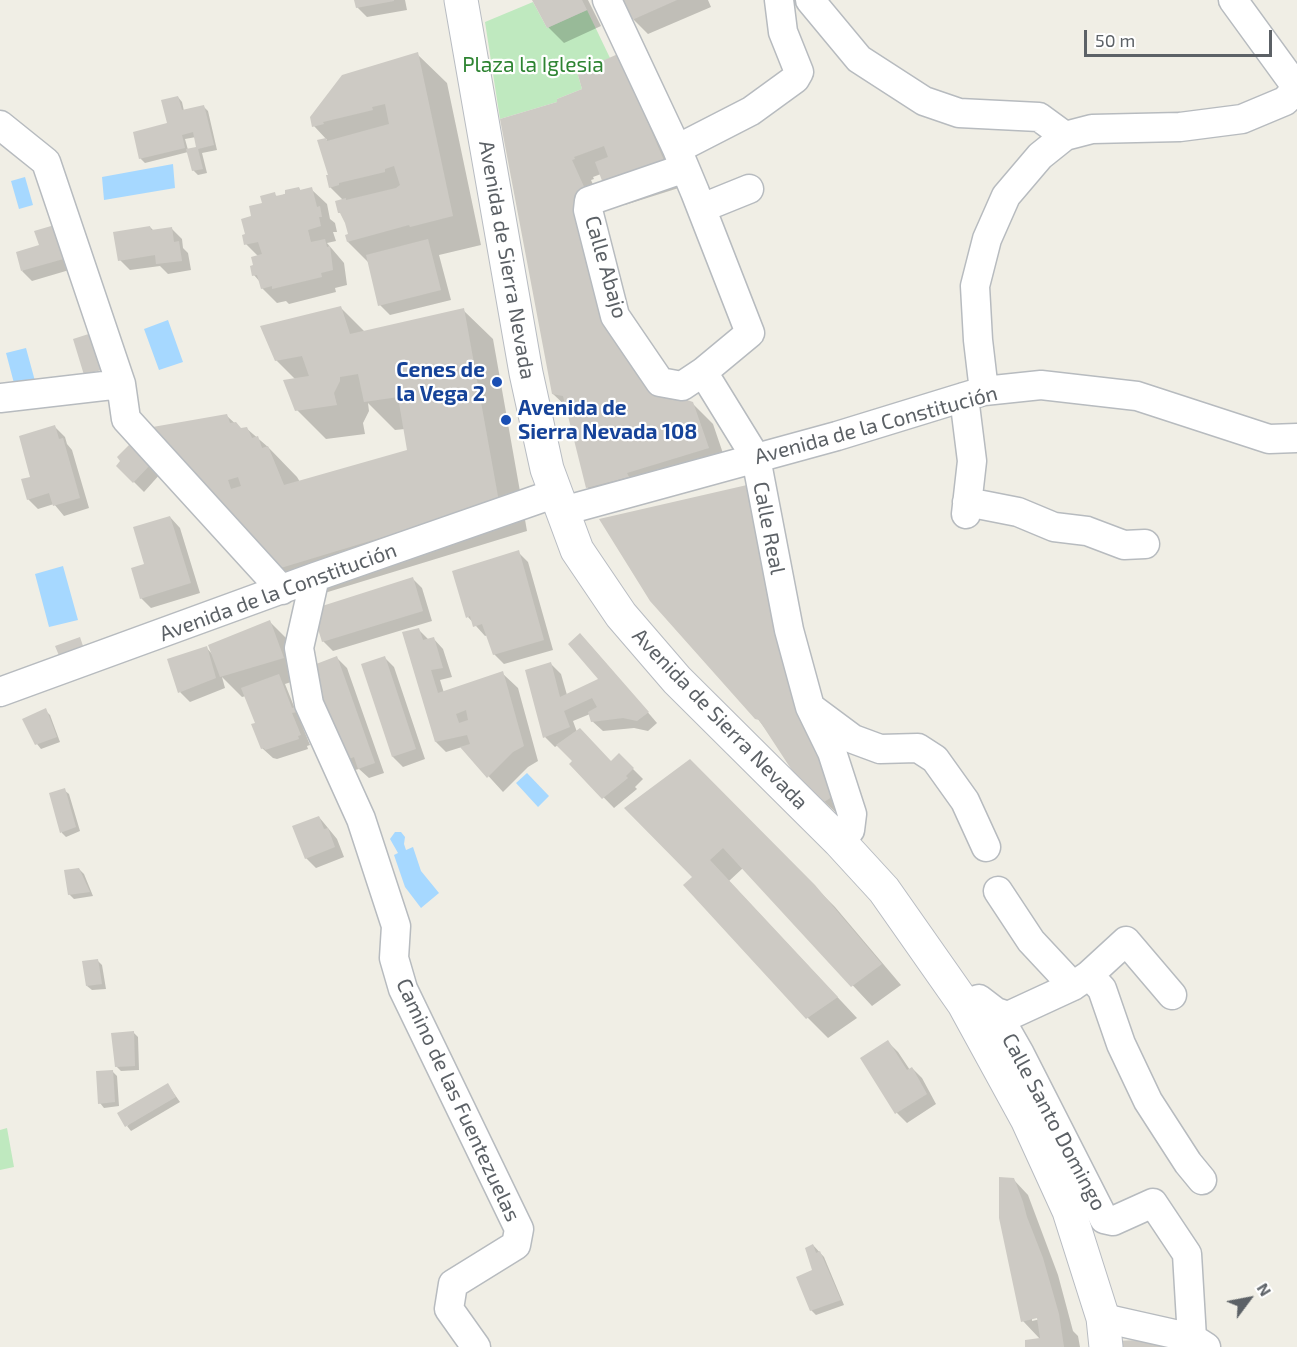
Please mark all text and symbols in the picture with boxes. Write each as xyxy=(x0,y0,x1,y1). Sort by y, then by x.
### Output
scale bar xyxy=(1087,18,1274,56)
text: 50 m xyxy=(1095,29,1135,51)
park label: Plaza la Iglesia xyxy=(462,52,604,78)
street label: Avenida de Sierra Nevada xyxy=(474,139,540,381)
street label: Calle Abajo xyxy=(579,213,633,321)
place label: Cenes de la Vega 2 xyxy=(396,357,485,407)
marker: Cenes de la Vega 2 xyxy=(490,375,504,389)
street label: Avenida de la Constitución xyxy=(752,380,1000,470)
place label: Avenida de Sierra Nevada 108 xyxy=(518,395,697,445)
marker: Avenida de Sierra Nevada 108 xyxy=(499,413,513,427)
street label: Calle Real xyxy=(748,480,790,576)
street label: Avenida de la Constitución xyxy=(156,537,400,647)
street label: Avenida de Sierra Nevada xyxy=(627,623,813,815)
street label: Camino de las Fuentezuelas xyxy=(391,975,525,1225)
street label: Calle Santo Domingo xyxy=(997,1029,1111,1215)
north arrow xyxy=(1219,1269,1279,1329)
text: N xyxy=(1254,1279,1276,1299)

